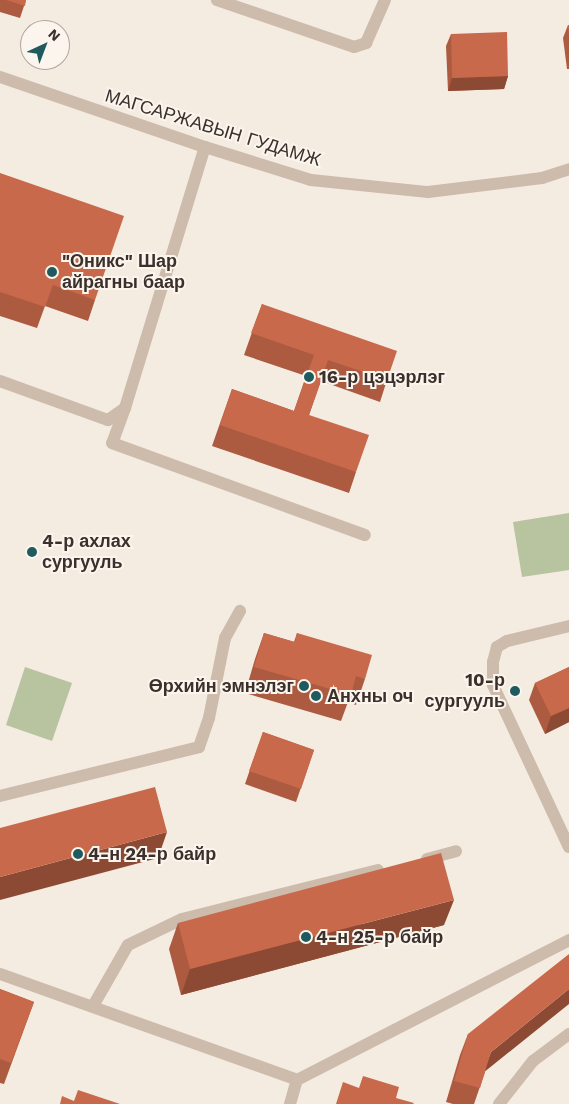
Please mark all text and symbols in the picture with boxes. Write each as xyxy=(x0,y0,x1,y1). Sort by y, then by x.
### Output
north arrow xyxy=(20,20,70,70)
text: N xyxy=(45,25,64,44)
street label: МАГСАРЖАВЫН ГУДАМЖ xyxy=(103,85,323,171)
place label: "Оникс" Шар айрагны баар xyxy=(62,251,185,294)
marker: "Оникс" Шар айрагны баар xyxy=(46,266,58,278)
place label: 16-р цэцэрлэг xyxy=(319,366,445,388)
marker: 16-р цэцэрлэг xyxy=(303,371,315,383)
place label: 4-р ахлах сургууль xyxy=(42,531,131,574)
marker: 4-р ахлах сургууль xyxy=(26,546,38,558)
place label: 10-р сургууль xyxy=(424,670,505,712)
place label: Өрхийн эмнэлэг xyxy=(149,675,294,697)
marker: Өрхийн эмнэлэг xyxy=(298,680,310,692)
place label: Анхны оч xyxy=(327,685,413,707)
marker: 10-р сургууль xyxy=(509,685,521,697)
marker: Анхны оч xyxy=(309,689,323,703)
place label: 4-н 24-р байр xyxy=(88,843,216,865)
marker: 4-н 24-р байр xyxy=(72,848,84,860)
place label: 4-н 25-р байр xyxy=(316,926,443,948)
marker: 4-н 25-р байр xyxy=(300,931,312,943)

